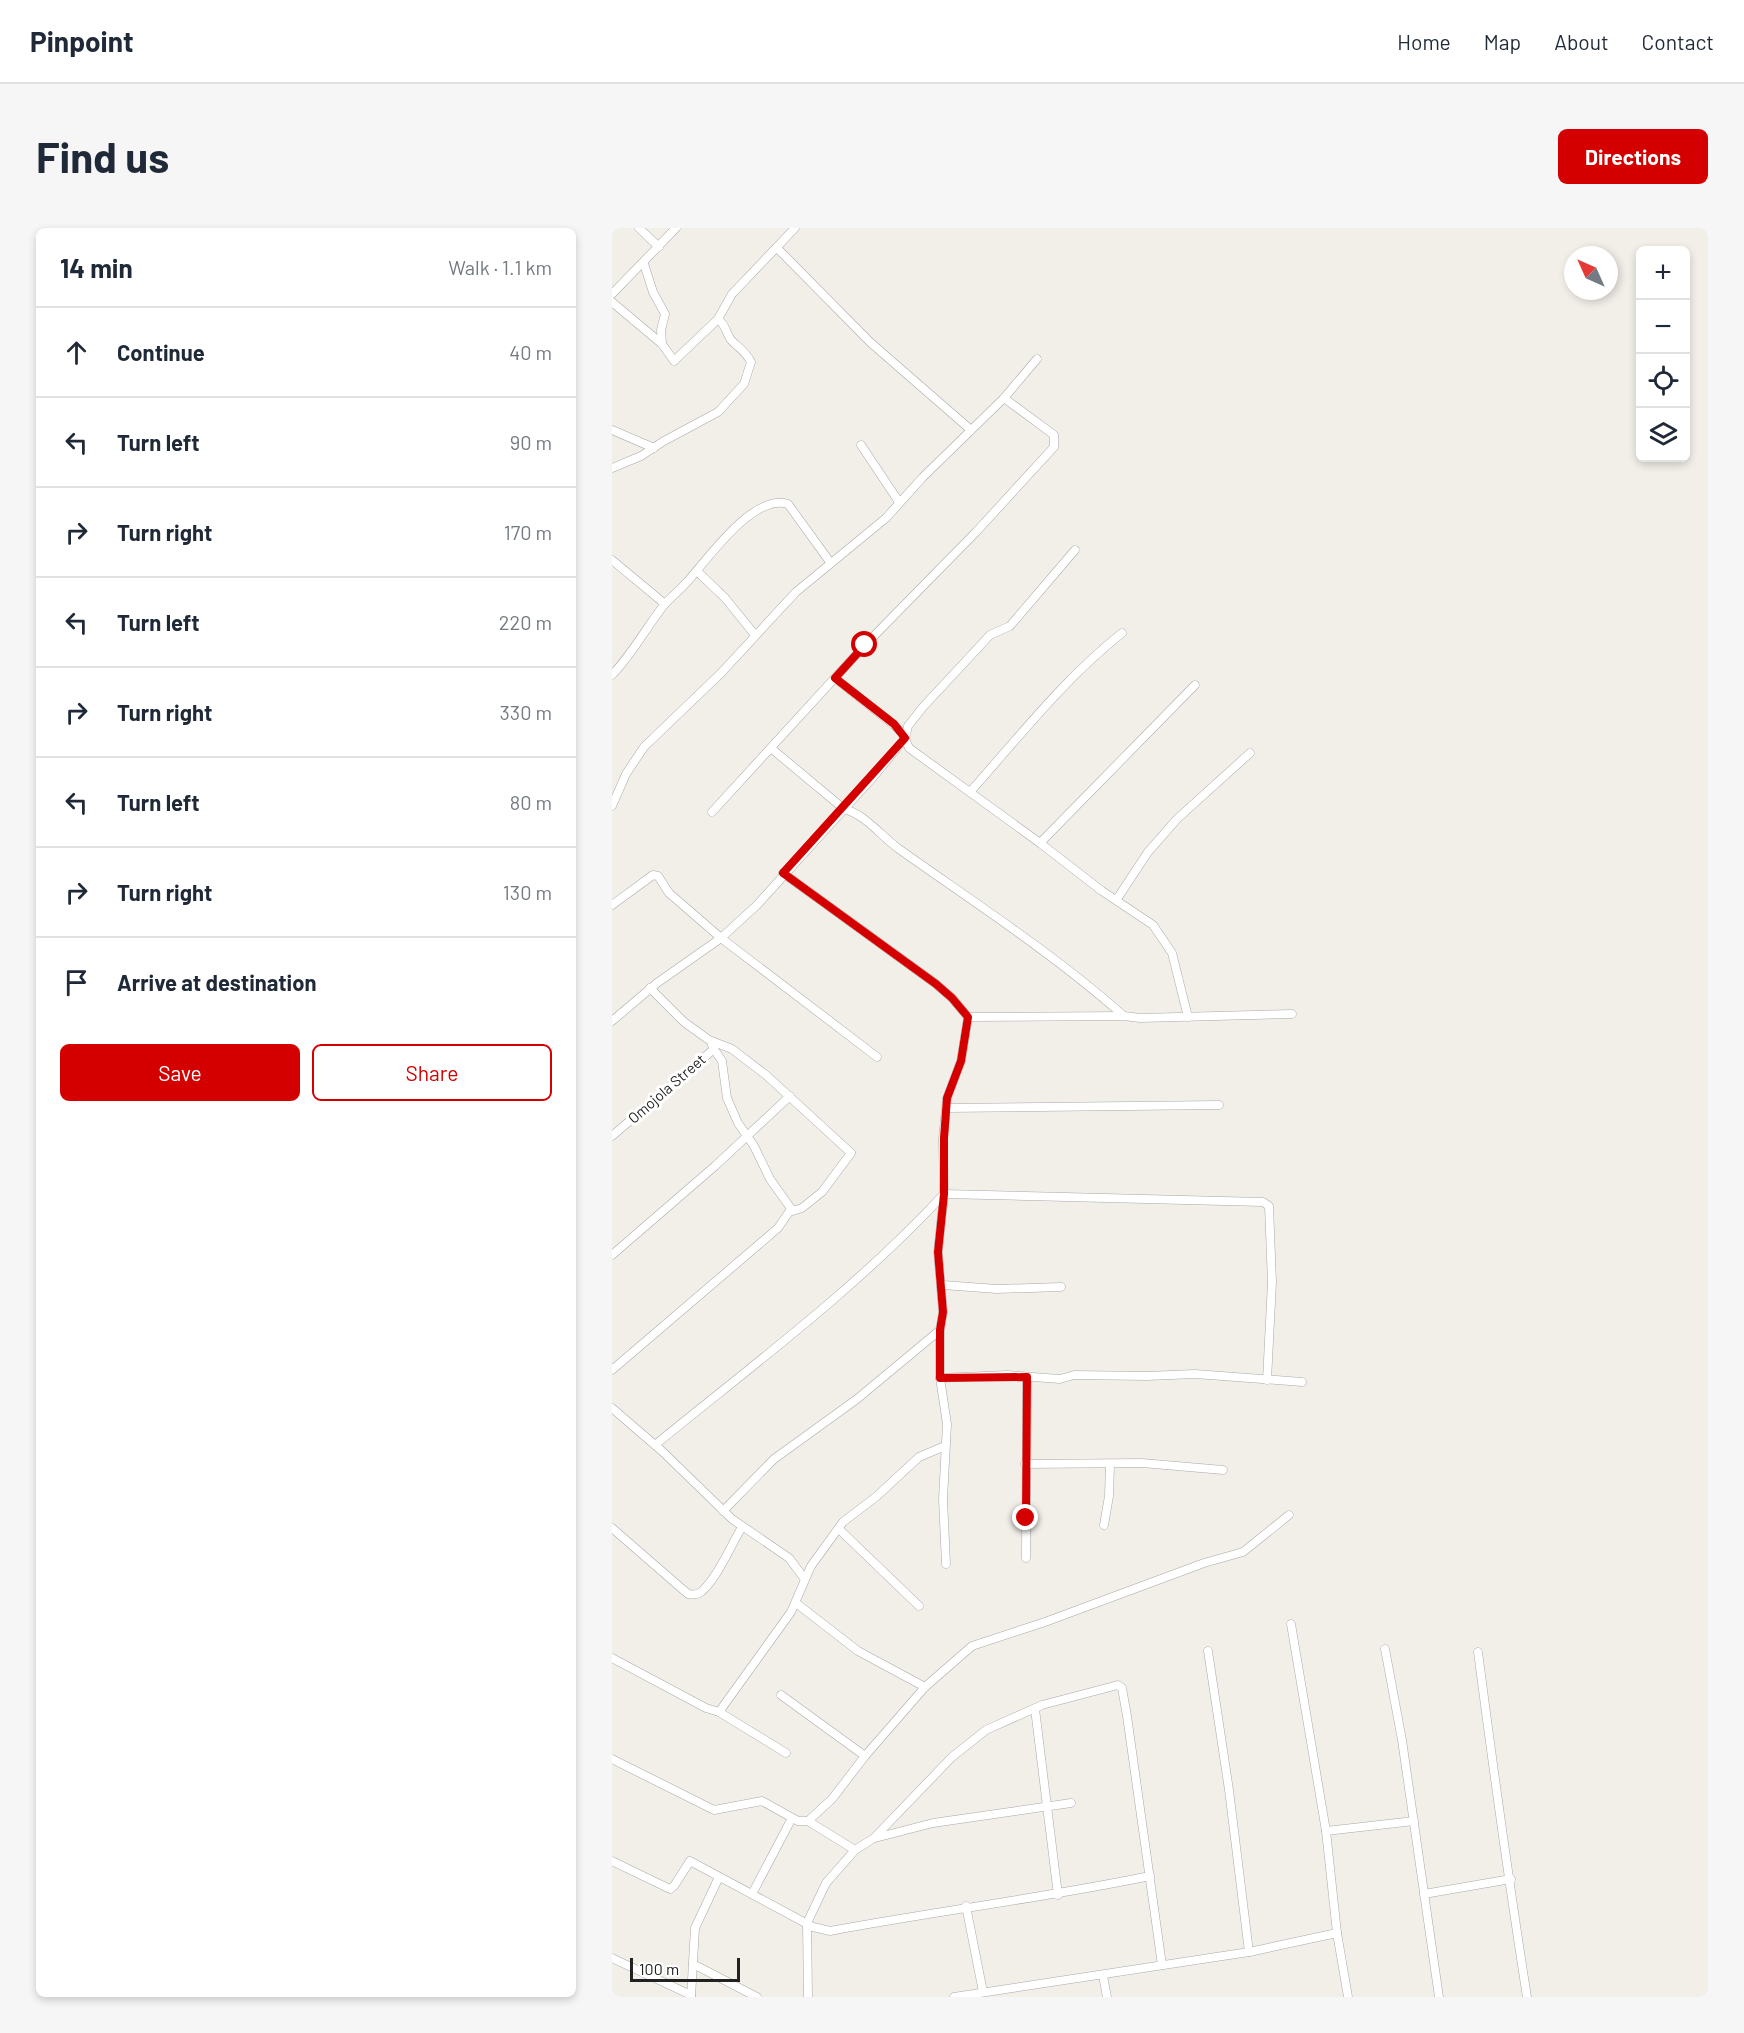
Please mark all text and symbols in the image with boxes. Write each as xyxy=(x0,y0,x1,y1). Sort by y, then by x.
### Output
text: Pinpoint xyxy=(30,24,134,58)
text: Home xyxy=(1397,29,1451,54)
text: Map xyxy=(1484,29,1521,54)
text: About xyxy=(1554,29,1609,54)
text: Contact xyxy=(1642,29,1714,54)
button: Directions xyxy=(1558,129,1708,184)
text: Find us xyxy=(36,131,169,181)
north arrow xyxy=(1564,246,1618,300)
map controls xyxy=(1636,246,1690,462)
button: + xyxy=(1636,246,1690,300)
text: 14 min xyxy=(60,252,133,283)
text: Walk · 1.1 km xyxy=(448,255,552,279)
button: − xyxy=(1636,300,1690,354)
icon: ahead xyxy=(60,336,93,369)
text: Continue xyxy=(117,339,205,365)
text: 40 m xyxy=(509,340,552,364)
button: locate xyxy=(1636,354,1690,408)
button: layers xyxy=(1636,408,1690,462)
icon: left xyxy=(60,426,93,459)
text: Turn left xyxy=(117,429,200,455)
text: 90 m xyxy=(510,430,552,454)
icon: right xyxy=(60,516,93,549)
text: Turn right xyxy=(117,519,212,545)
text: 170 m xyxy=(504,520,552,544)
icon: left xyxy=(60,606,93,639)
text: Turn left xyxy=(117,609,200,635)
text: 220 m xyxy=(499,610,552,634)
route start xyxy=(851,631,877,657)
icon: right xyxy=(60,696,93,729)
text: Turn right xyxy=(117,699,212,725)
text: 330 m xyxy=(500,700,552,724)
icon: left xyxy=(60,786,93,819)
text: Turn left xyxy=(117,789,200,815)
text: 80 m xyxy=(510,790,552,814)
icon: right xyxy=(60,876,93,909)
text: Turn right xyxy=(117,879,212,905)
text: 130 m xyxy=(503,880,552,904)
icon: arrive xyxy=(60,966,93,999)
text: Arrive at destination xyxy=(117,969,316,995)
button: Save xyxy=(60,1044,300,1101)
button: Share xyxy=(312,1044,552,1101)
street label: Omojola Street xyxy=(624,1050,709,1127)
route end xyxy=(1012,1504,1038,1530)
scale bar xyxy=(630,1955,740,1982)
text: 100 m xyxy=(639,1959,679,1978)

